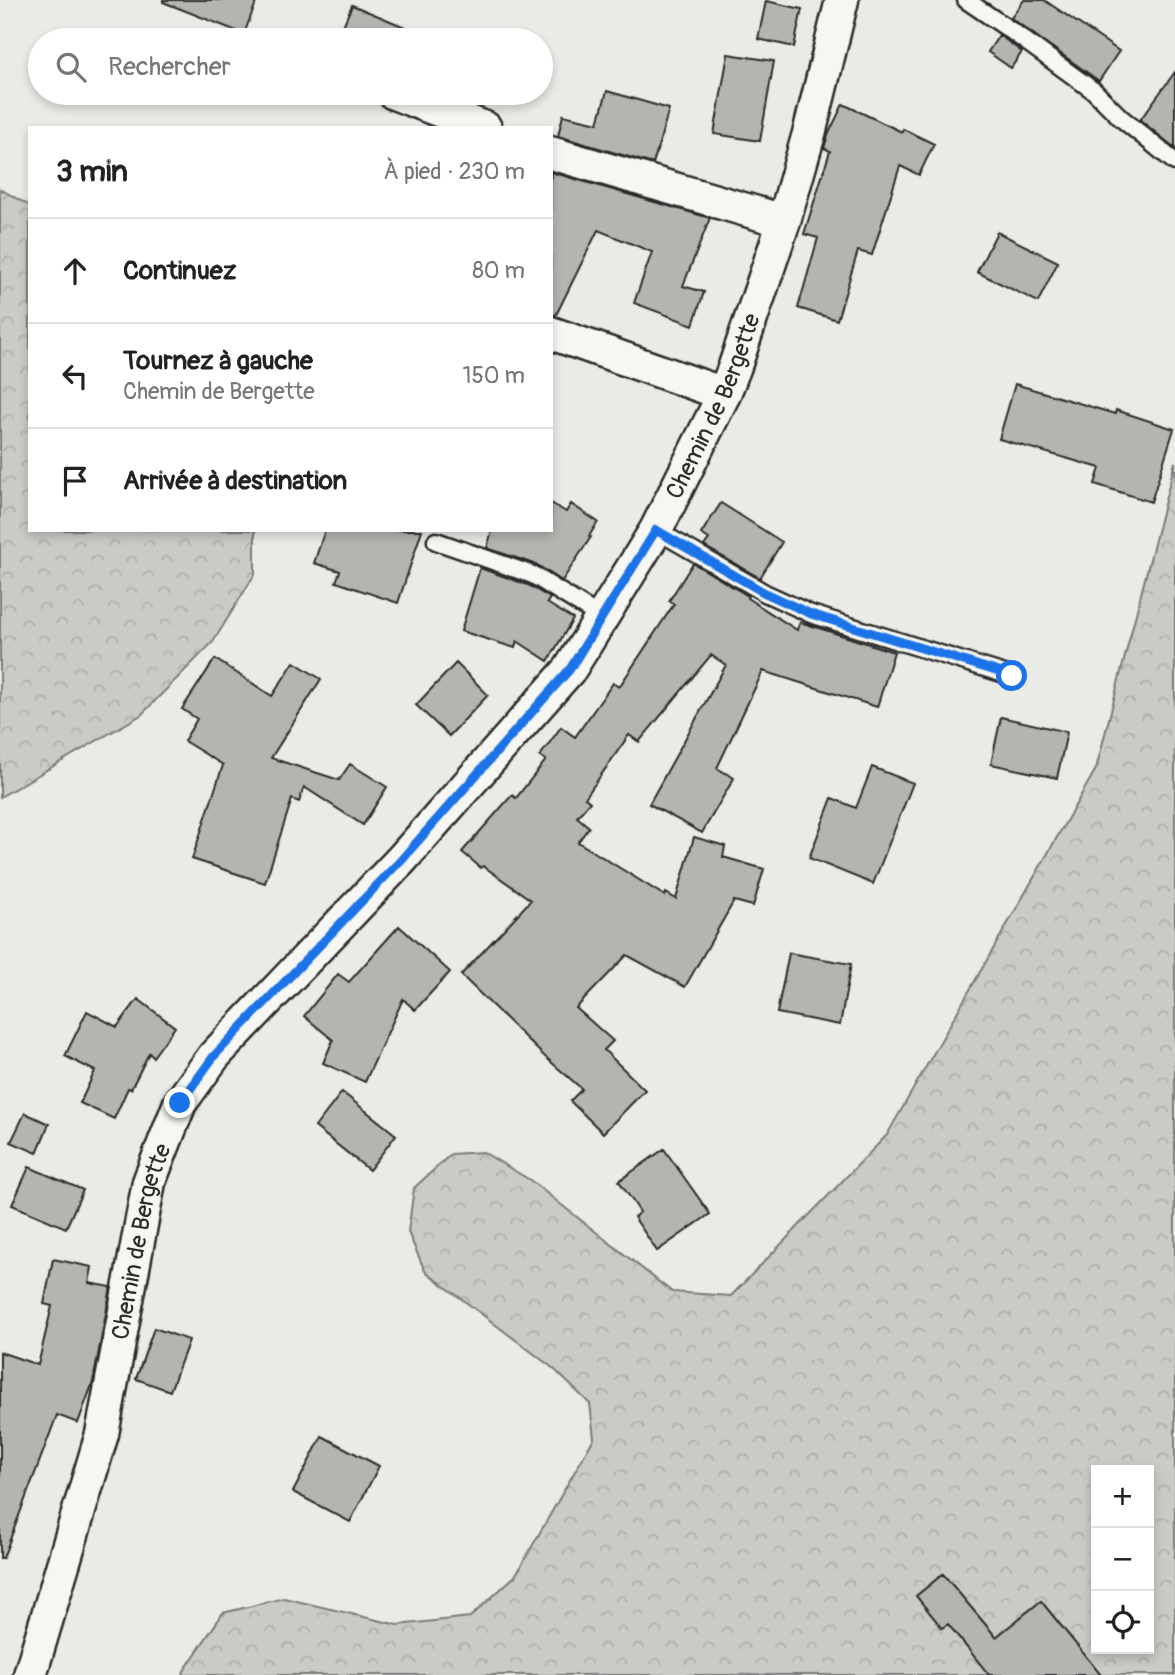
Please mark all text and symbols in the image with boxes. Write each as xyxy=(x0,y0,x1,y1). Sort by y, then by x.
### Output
search box xyxy=(28,28,553,105)
icon: search xyxy=(52,48,90,86)
text: Rechercher xyxy=(108,51,231,83)
text: 3 min xyxy=(56,153,128,190)
text: À pied · 230 m xyxy=(383,157,525,186)
icon: ahead xyxy=(56,252,94,290)
text: Continuez xyxy=(123,255,236,287)
text: 80 m xyxy=(472,256,525,285)
street label: Chemin de Bergette xyxy=(660,309,767,504)
text: Tournez à gauche xyxy=(123,345,313,377)
icon: left xyxy=(56,357,94,395)
text: 150 m xyxy=(462,361,525,390)
text: Chemin de Bergette xyxy=(123,377,315,406)
icon: arrive xyxy=(56,462,94,500)
text: Arrivée à destination xyxy=(123,465,347,497)
route start xyxy=(996,660,1027,691)
route end xyxy=(164,1087,195,1118)
street label: Chemin de Bergette xyxy=(106,1139,178,1342)
map controls xyxy=(1091,1465,1154,1654)
button: + xyxy=(1091,1465,1154,1528)
button: − xyxy=(1091,1528,1154,1591)
button: locate xyxy=(1091,1591,1154,1654)

